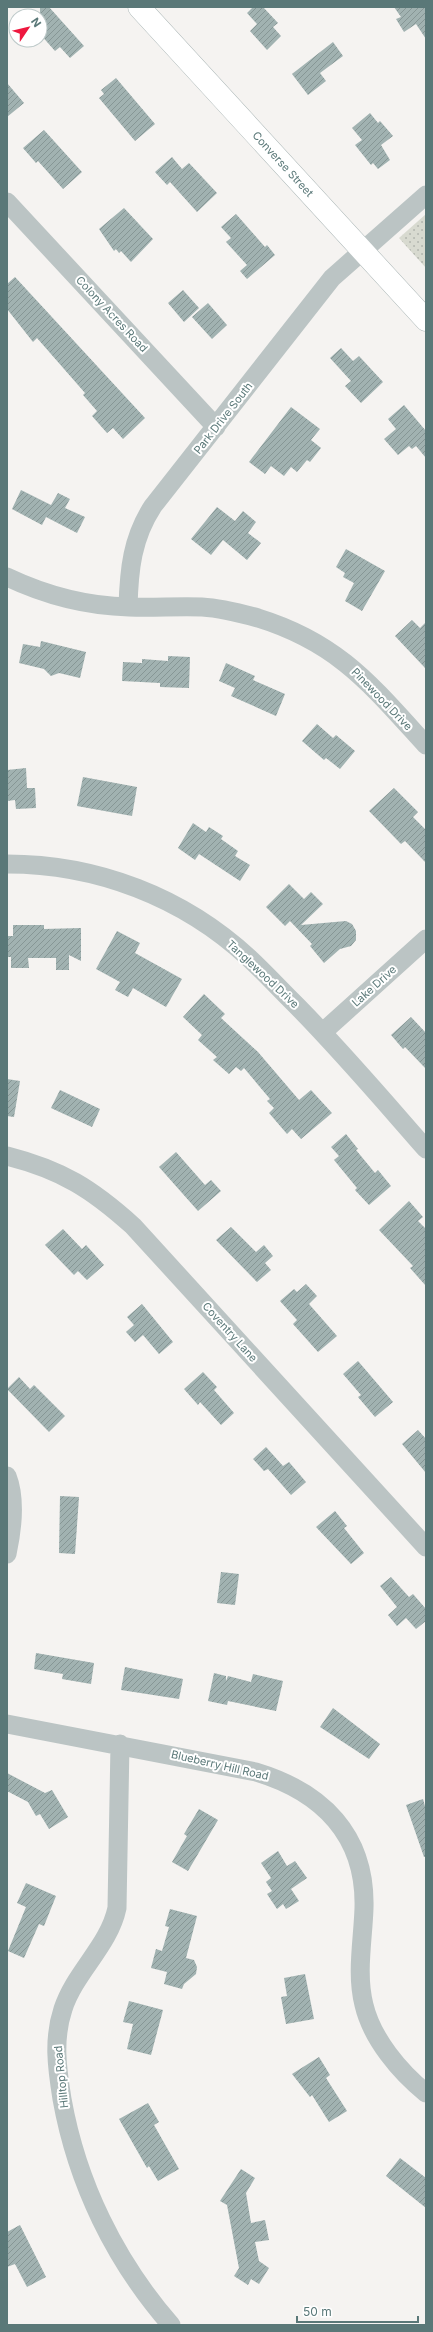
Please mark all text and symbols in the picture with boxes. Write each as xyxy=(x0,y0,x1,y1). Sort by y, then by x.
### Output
north arrow xyxy=(8,8,48,48)
text: N xyxy=(28,15,44,30)
street label: Converse Street xyxy=(249,128,317,200)
street label: Colony Acres Road xyxy=(73,273,151,355)
street label: Park Drive South xyxy=(191,379,255,457)
street label: Pinewood Drive xyxy=(349,665,415,733)
street label: Tanglewood Drive xyxy=(224,937,302,1011)
street label: Lake Drive xyxy=(349,962,399,1010)
street label: Coventry Lane xyxy=(199,1299,261,1365)
street label: Blueberry Hill Road xyxy=(170,1747,270,1783)
street label: Hilltop Road xyxy=(51,2045,71,2109)
scale bar xyxy=(297,2298,418,2324)
text: 50 m xyxy=(303,2304,332,2319)

